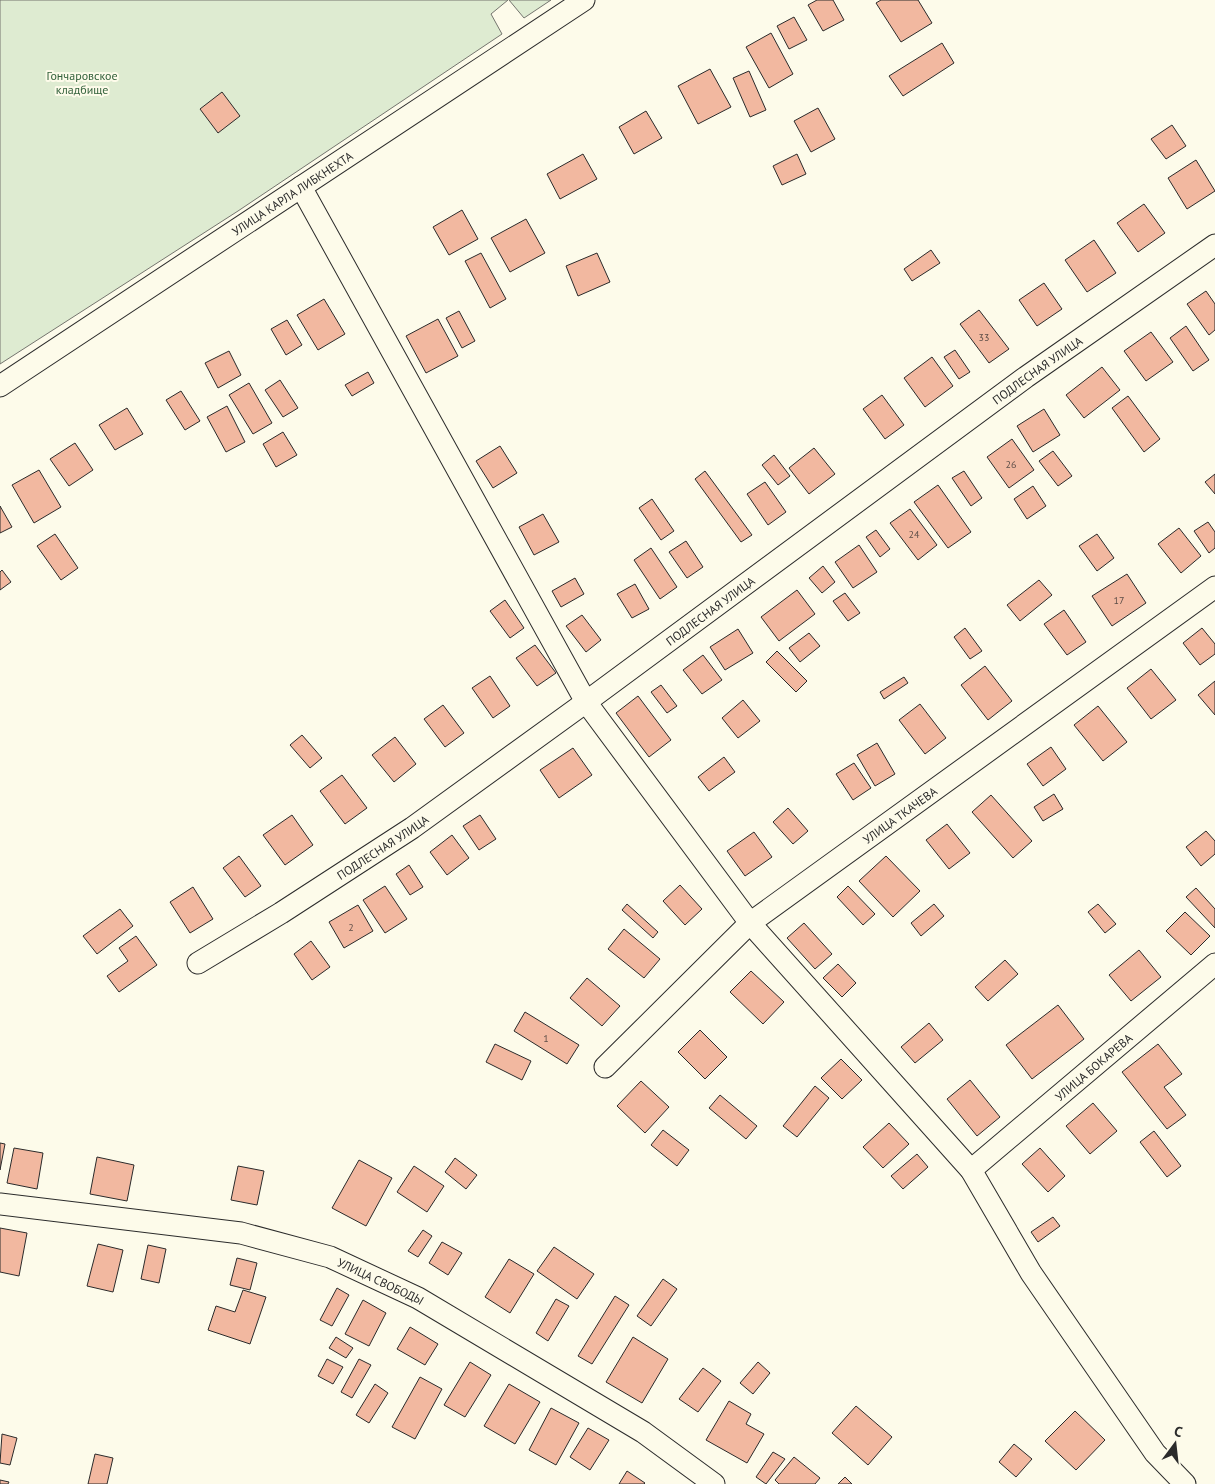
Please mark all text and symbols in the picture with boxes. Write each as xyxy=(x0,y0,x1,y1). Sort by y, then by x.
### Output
park label: Гончаровское кладбище xyxy=(46,68,118,97)
street label: УЛИЦА КАРЛА ЛИБКНЕХТА xyxy=(229,148,355,238)
house number: 33 xyxy=(979,331,989,344)
street label: ПОДЛЕСНАЯ УЛИЦА xyxy=(989,333,1085,407)
house number: 26 xyxy=(1006,458,1016,471)
house number: 24 xyxy=(909,528,920,541)
street label: ПОДЛЕСНАЯ УЛИЦА xyxy=(663,573,757,648)
house number: 17 xyxy=(1114,594,1124,607)
street label: УЛИЦА ТКАЧЕВА xyxy=(860,783,940,847)
street label: ПОДЛЕСНАЯ УЛИЦА xyxy=(334,811,431,882)
house number: 2 xyxy=(348,921,354,934)
street label: УЛИЦА БОКАРЕВА xyxy=(1052,1030,1135,1104)
house number: 1 xyxy=(543,1032,549,1045)
street label: УЛИЦА СВОБОДЫ xyxy=(335,1254,427,1307)
north arrow xyxy=(1150,1419,1200,1469)
text: С xyxy=(1172,1422,1185,1441)

